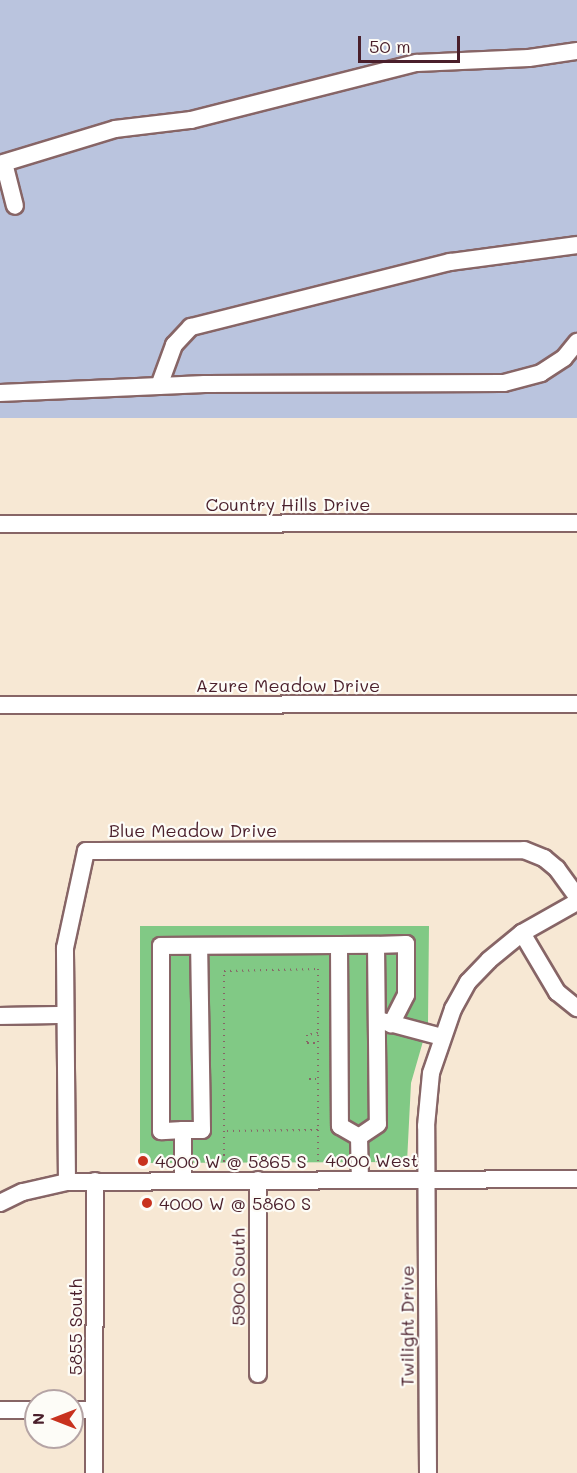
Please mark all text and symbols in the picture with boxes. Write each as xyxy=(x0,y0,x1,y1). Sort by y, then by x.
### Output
scale bar xyxy=(361,24,463,62)
text: 50 m xyxy=(369,34,411,58)
street label: Country Hills Drive xyxy=(206,493,370,515)
street label: Azure Meadow Drive xyxy=(196,674,380,696)
street label: Blue Meadow Drive xyxy=(109,819,277,841)
street label: 4000 West xyxy=(325,1149,419,1171)
place label: 4000 W @ 5865 S xyxy=(155,1150,307,1172)
marker: 4000 W @ 5865 S xyxy=(136,1154,150,1168)
place label: 4000 W @ 5860 S xyxy=(159,1192,311,1214)
marker: 4000 W @ 5860 S xyxy=(140,1196,154,1210)
street label: 5900 South xyxy=(227,1228,249,1326)
street label: Twilight Drive xyxy=(396,1265,418,1387)
street label: 5855 South xyxy=(64,1279,86,1375)
north arrow xyxy=(24,1389,84,1449)
text: N xyxy=(27,1413,48,1425)

